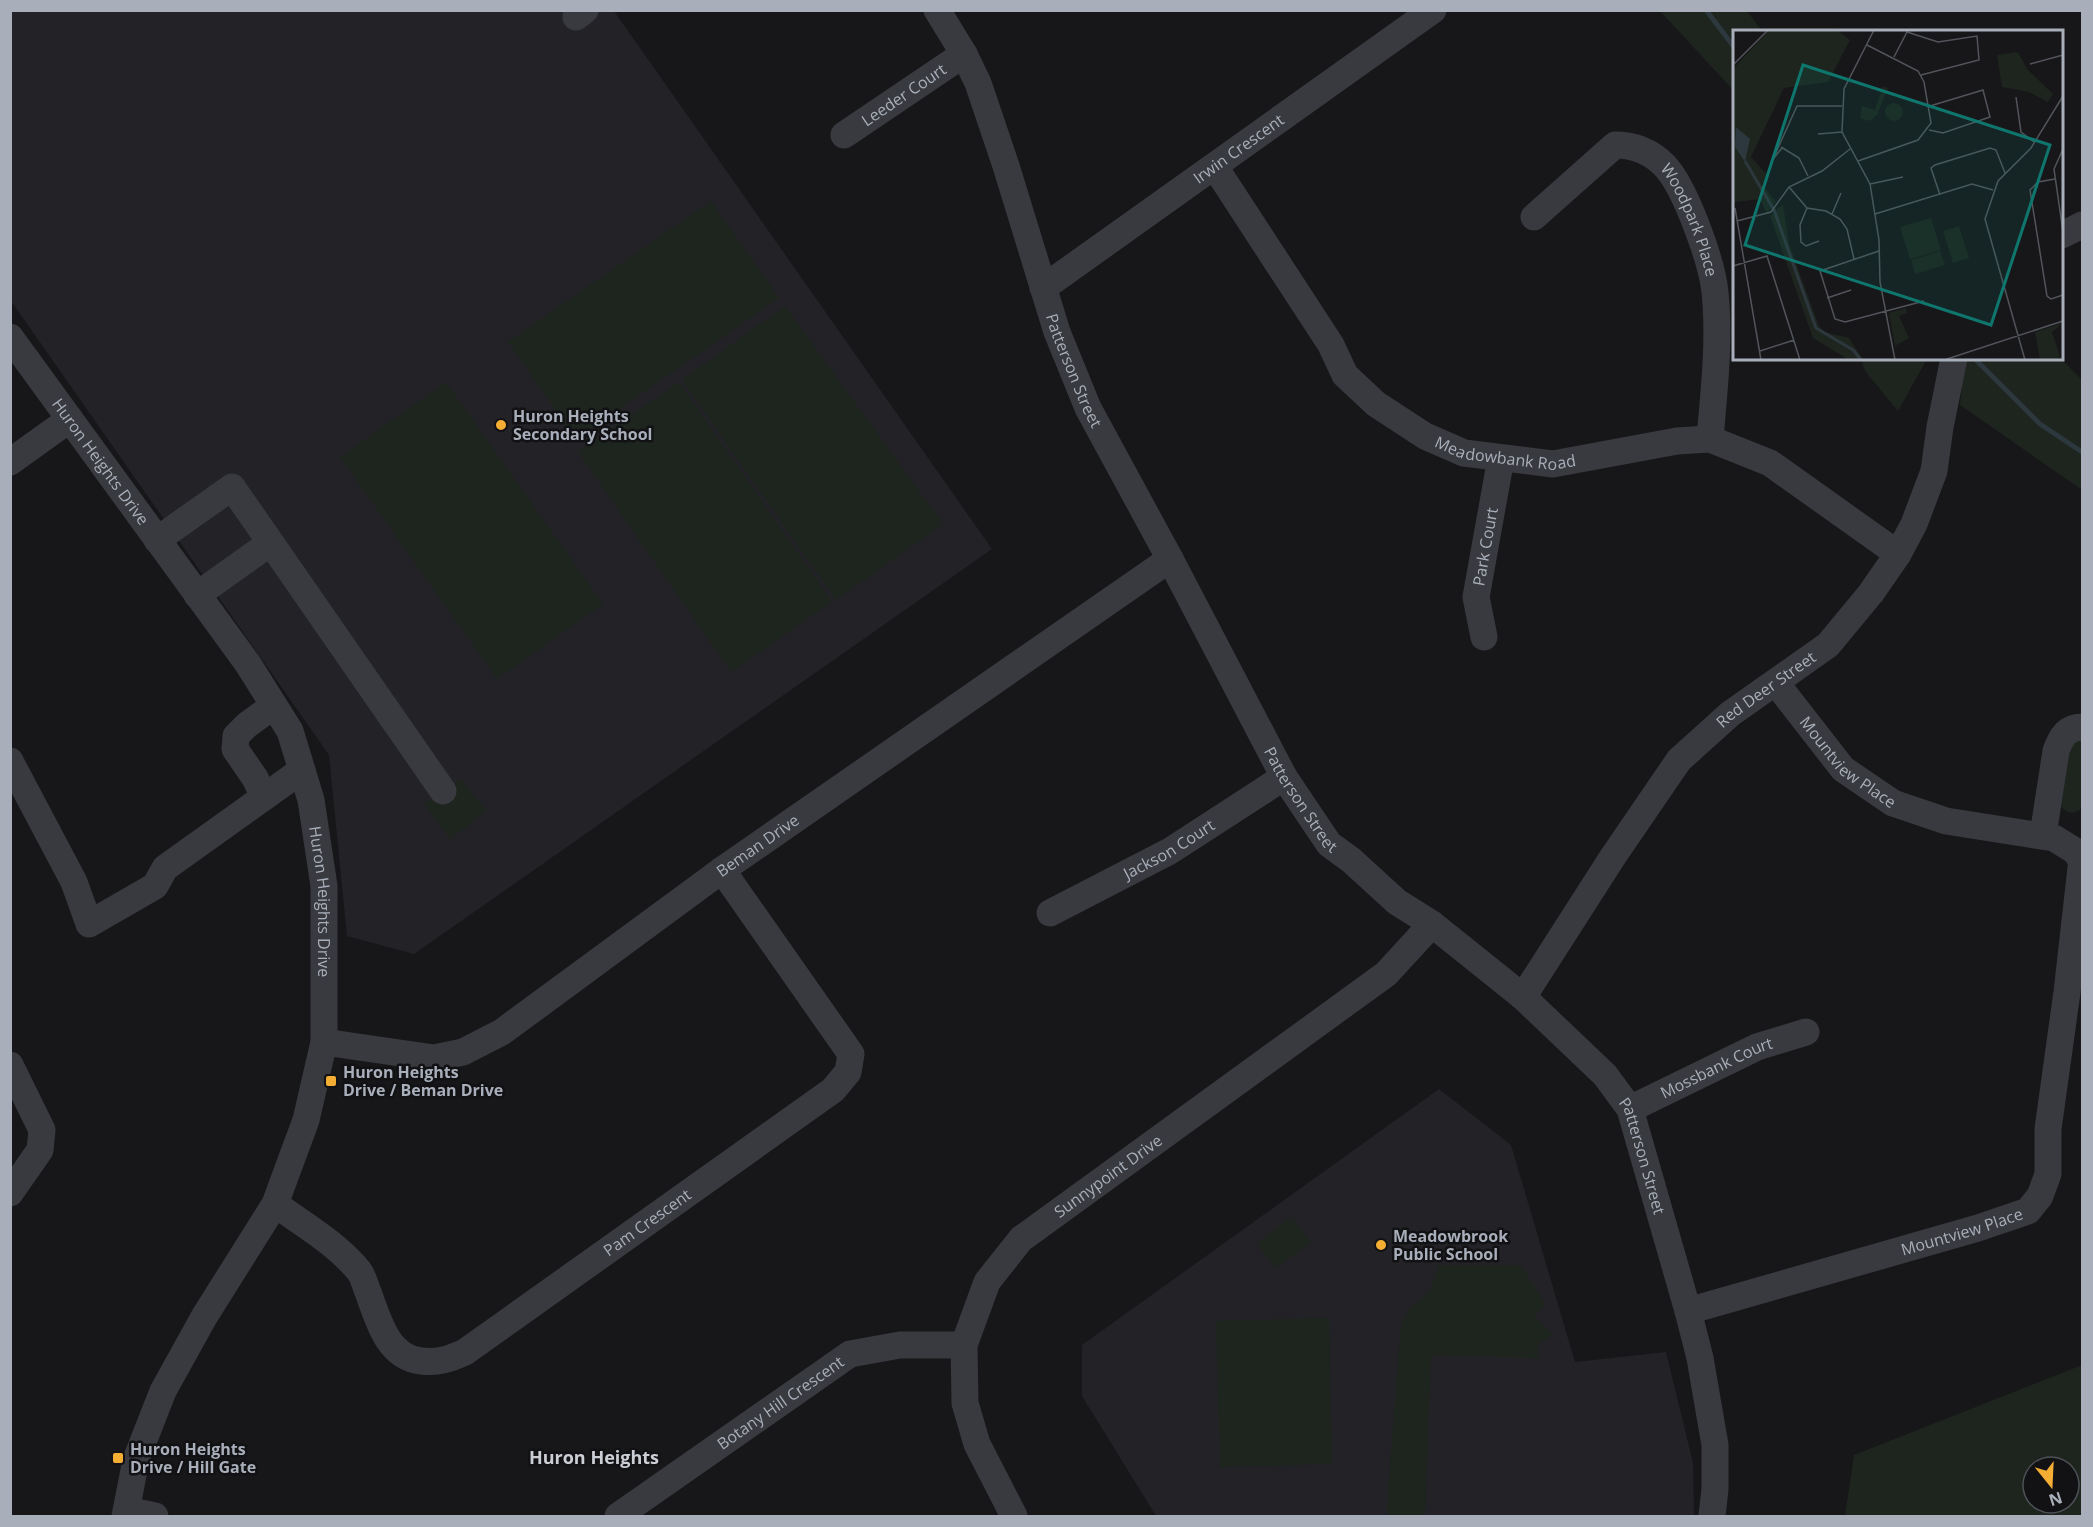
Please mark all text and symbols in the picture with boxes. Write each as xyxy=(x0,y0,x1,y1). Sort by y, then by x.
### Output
inset map xyxy=(1733,30,2063,360)
street label: Leeder Court xyxy=(857,58,951,131)
street label: Irwin Crescent xyxy=(1189,109,1289,189)
street label: Woodpark Place xyxy=(1656,159,1723,279)
street label: Patterson Street xyxy=(1041,311,1108,432)
street label: Huron Heights Drive xyxy=(47,394,154,529)
place label: Huron Heights Secondary School xyxy=(513,405,652,445)
marker: Huron Heights Secondary School xyxy=(494,418,508,432)
street label: Meadowbank Road xyxy=(1431,431,1578,475)
street label: Park Court xyxy=(1467,505,1503,588)
street label: Red Deer Street xyxy=(1711,646,1820,732)
street label: Mountview Place xyxy=(1795,712,1901,813)
street label: Patterson Street xyxy=(1259,743,1342,858)
street label: Beman Drive xyxy=(712,809,803,882)
street label: Jackson Court xyxy=(1118,814,1219,885)
street label: Huron Heights Drive xyxy=(304,825,335,977)
street label: Mossbank Court xyxy=(1657,1032,1776,1104)
place label: Huron Heights Drive / Beman Drive xyxy=(343,1061,503,1101)
marker: Huron Heights Drive / Beman Drive xyxy=(324,1074,338,1088)
street label: Patterson Street xyxy=(1614,1093,1671,1217)
street label: Sunnypoint Drive xyxy=(1049,1129,1166,1223)
street label: Pam Crescent xyxy=(599,1183,696,1261)
street label: Mountview Place xyxy=(1898,1203,2026,1261)
place label: Meadowbrook Public School xyxy=(1393,1225,1508,1265)
marker: Meadowbrook Public School xyxy=(1374,1238,1388,1252)
street label: Botany Hill Crescent xyxy=(713,1351,848,1455)
place label: Huron Heights Drive / Hill Gate xyxy=(130,1438,256,1478)
district label: Huron Heights xyxy=(529,1445,659,1469)
marker: Huron Heights Drive / Hill Gate xyxy=(111,1451,125,1465)
north arrow xyxy=(2021,1455,2081,1515)
text: N xyxy=(2046,1487,2065,1512)

